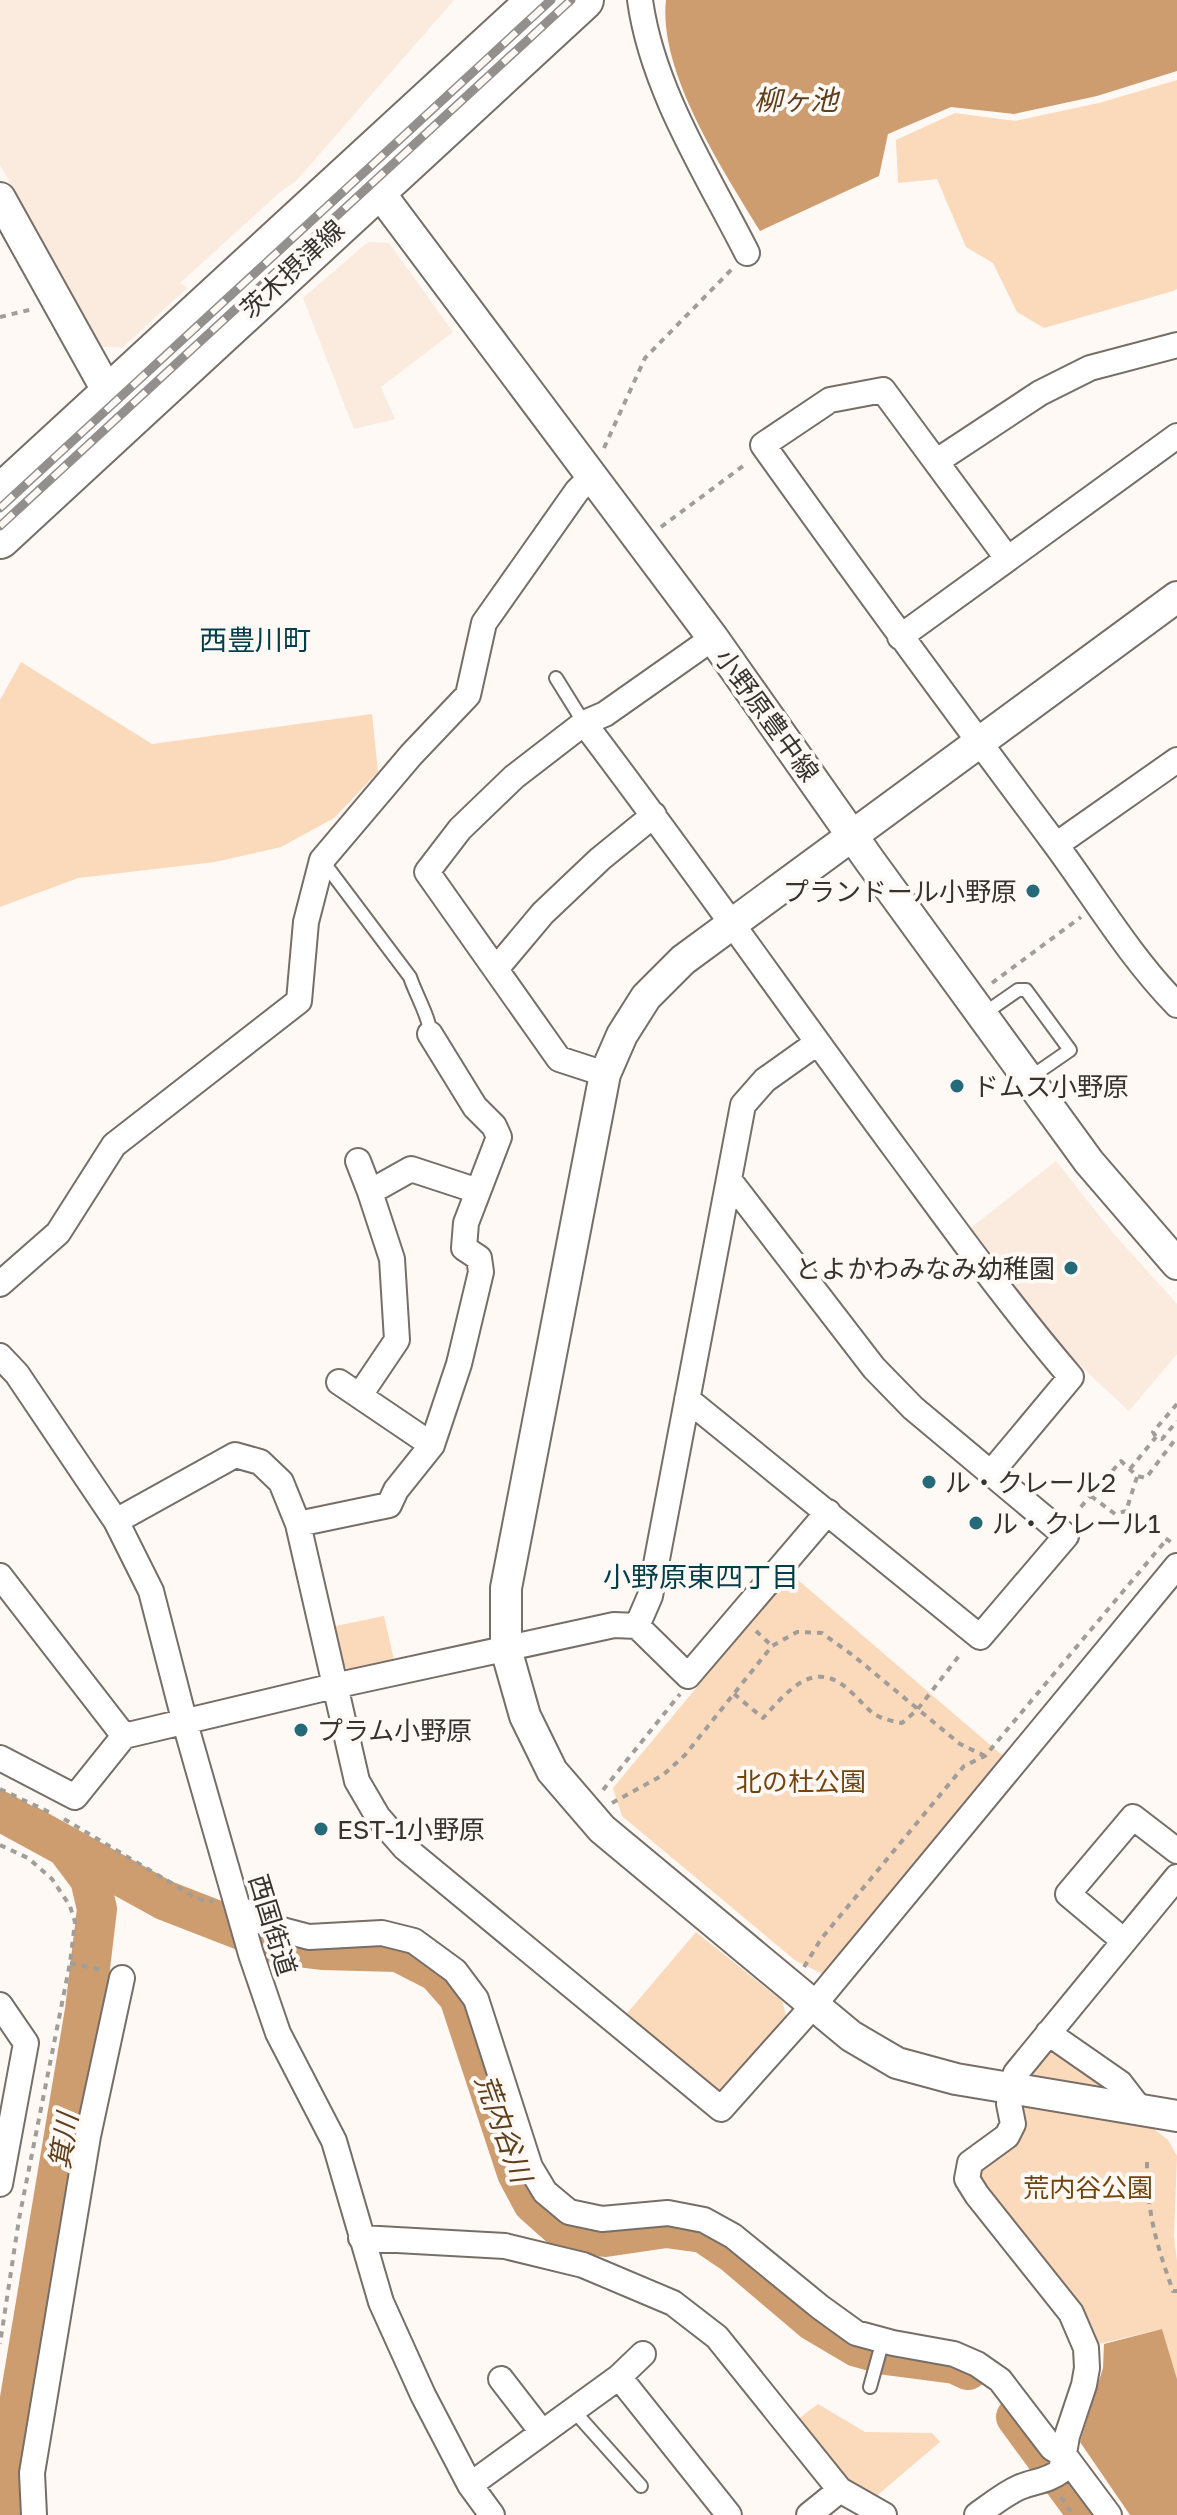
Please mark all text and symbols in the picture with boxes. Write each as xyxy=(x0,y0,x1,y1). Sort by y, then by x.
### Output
water label: 柳ヶ池 xyxy=(754,83,841,116)
street label: 茨木摂津線 xyxy=(234,213,350,325)
district label: 西豊川町 xyxy=(199,623,311,656)
street label: 小野原豊中線 xyxy=(709,643,825,787)
place label: プランドール小野原 xyxy=(783,876,1017,907)
marker: プランドール小野原 xyxy=(1024,882,1042,900)
place label: ドムス小野原 xyxy=(973,1071,1129,1102)
marker: ドムス小野原 xyxy=(948,1077,966,1095)
place label: とよかわみなみ幼稚園 xyxy=(795,1253,1055,1284)
marker: とよかわみなみ幼稚園 xyxy=(1062,1259,1080,1277)
place label: ル・クレール2 xyxy=(945,1467,1116,1498)
marker: ル・クレール2 xyxy=(920,1473,938,1491)
place label: ル・クレール1 xyxy=(992,1508,1161,1539)
marker: ル・クレール1 xyxy=(967,1514,985,1532)
district label: 小野原東四丁目 xyxy=(603,1560,799,1593)
place label: プラム小野原 xyxy=(317,1715,472,1746)
marker: プラム小野原 xyxy=(292,1721,310,1739)
park label: 北の杜公園 xyxy=(736,1766,866,1797)
place label: EST-1小野原 xyxy=(337,1814,485,1845)
marker: EST-1小野原 xyxy=(312,1820,330,1838)
street label: 西国街道 xyxy=(243,1871,303,1979)
water label: 荒内谷川 xyxy=(469,2070,540,2189)
water label: 箕川 xyxy=(42,2108,84,2171)
park label: 荒内谷公園 xyxy=(1023,2172,1153,2203)

